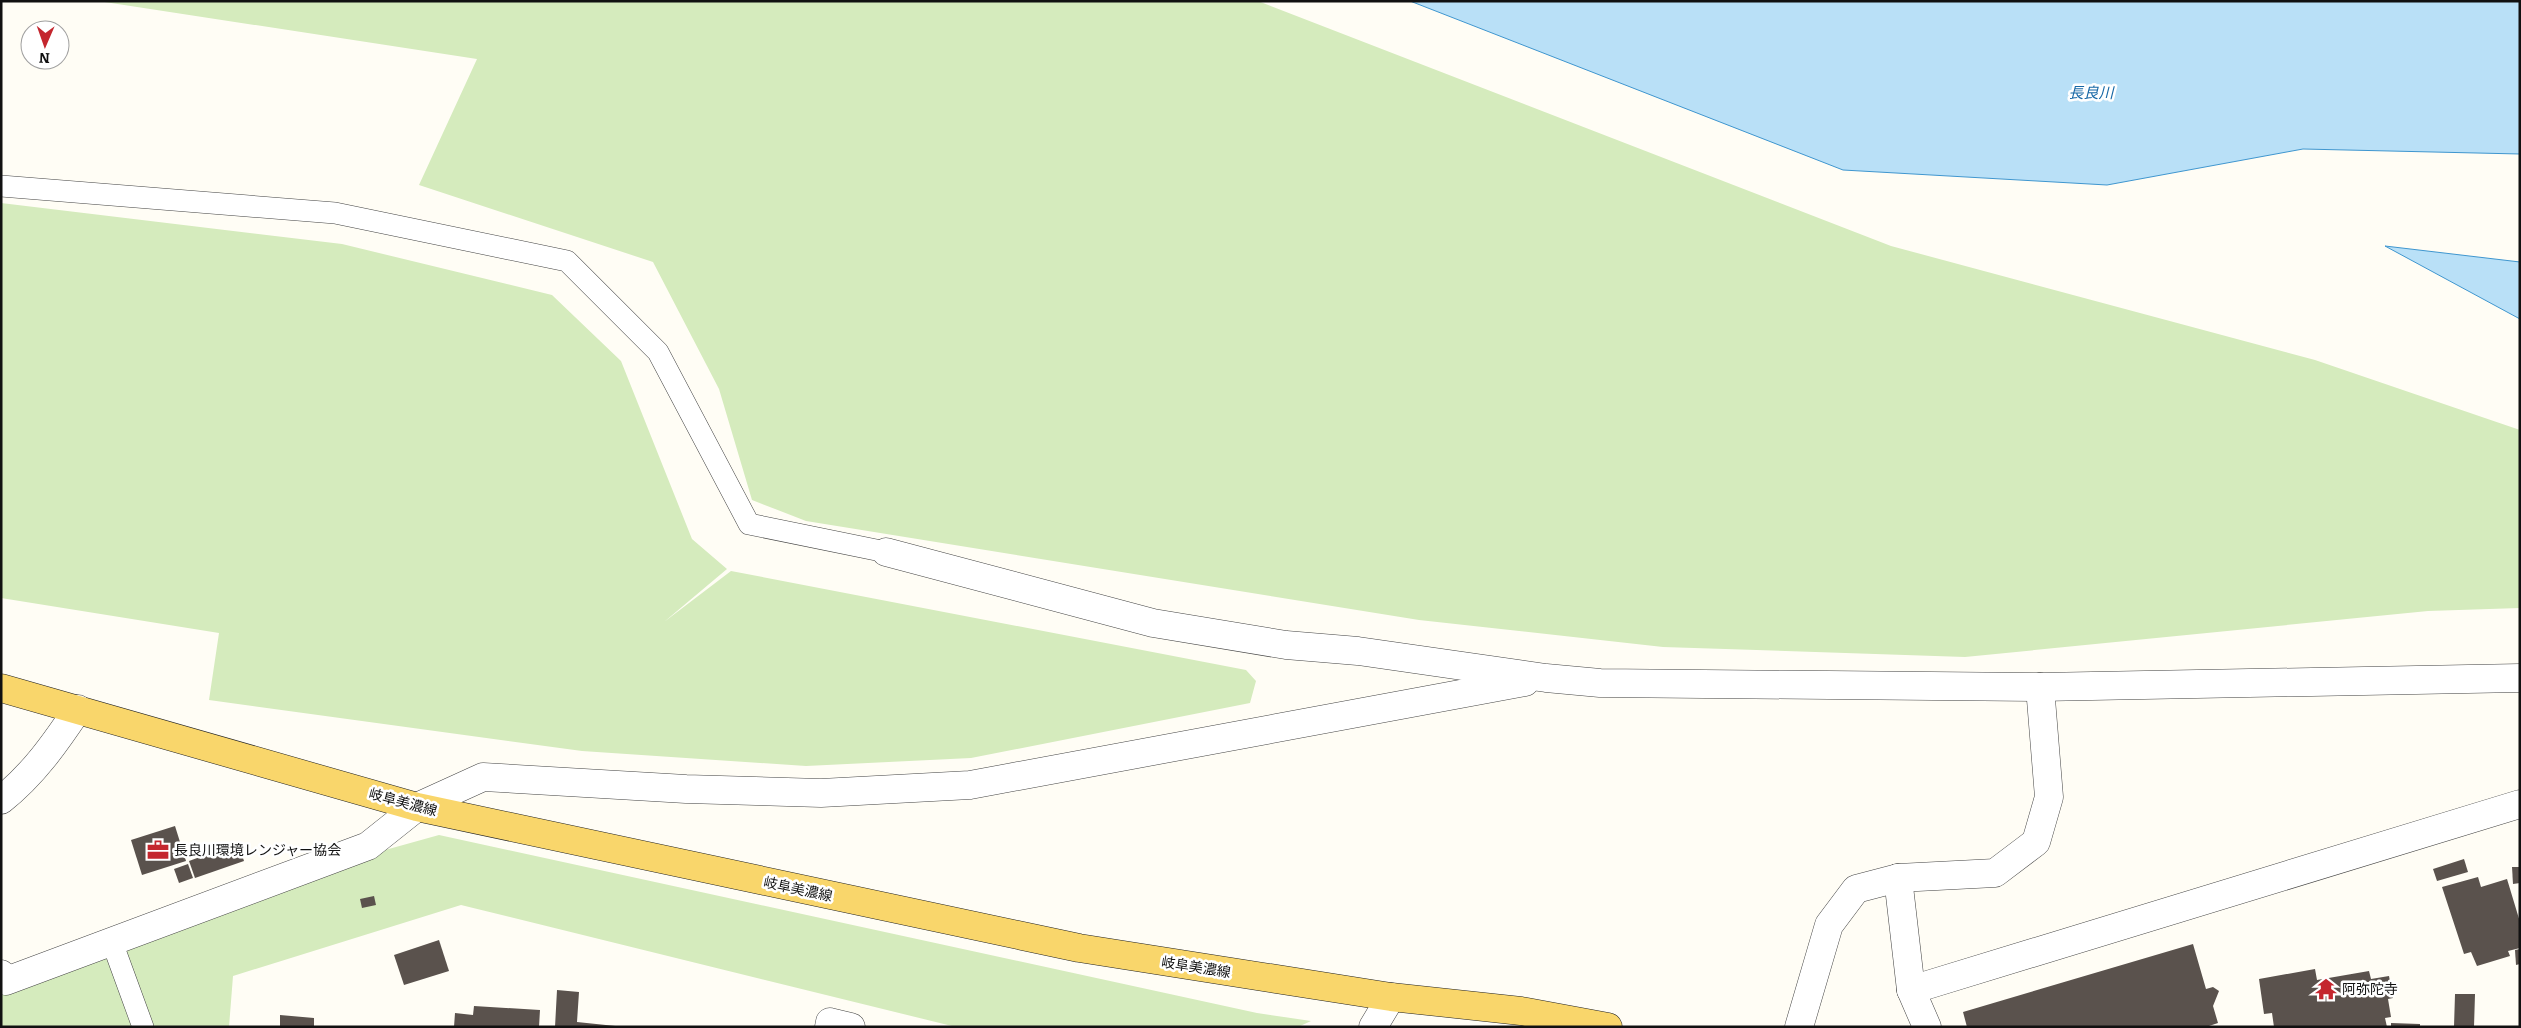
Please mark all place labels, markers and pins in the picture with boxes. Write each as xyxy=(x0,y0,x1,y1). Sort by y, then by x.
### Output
office icon: 長良川環境レンジャー協会 xyxy=(145,837,171,863)
place label: 長良川環境レンジャー協会 xyxy=(174,842,341,859)
temple icon: 阿弥陀寺 xyxy=(2313,976,2339,1002)
place label: 阿弥陀寺 xyxy=(2342,981,2398,998)

